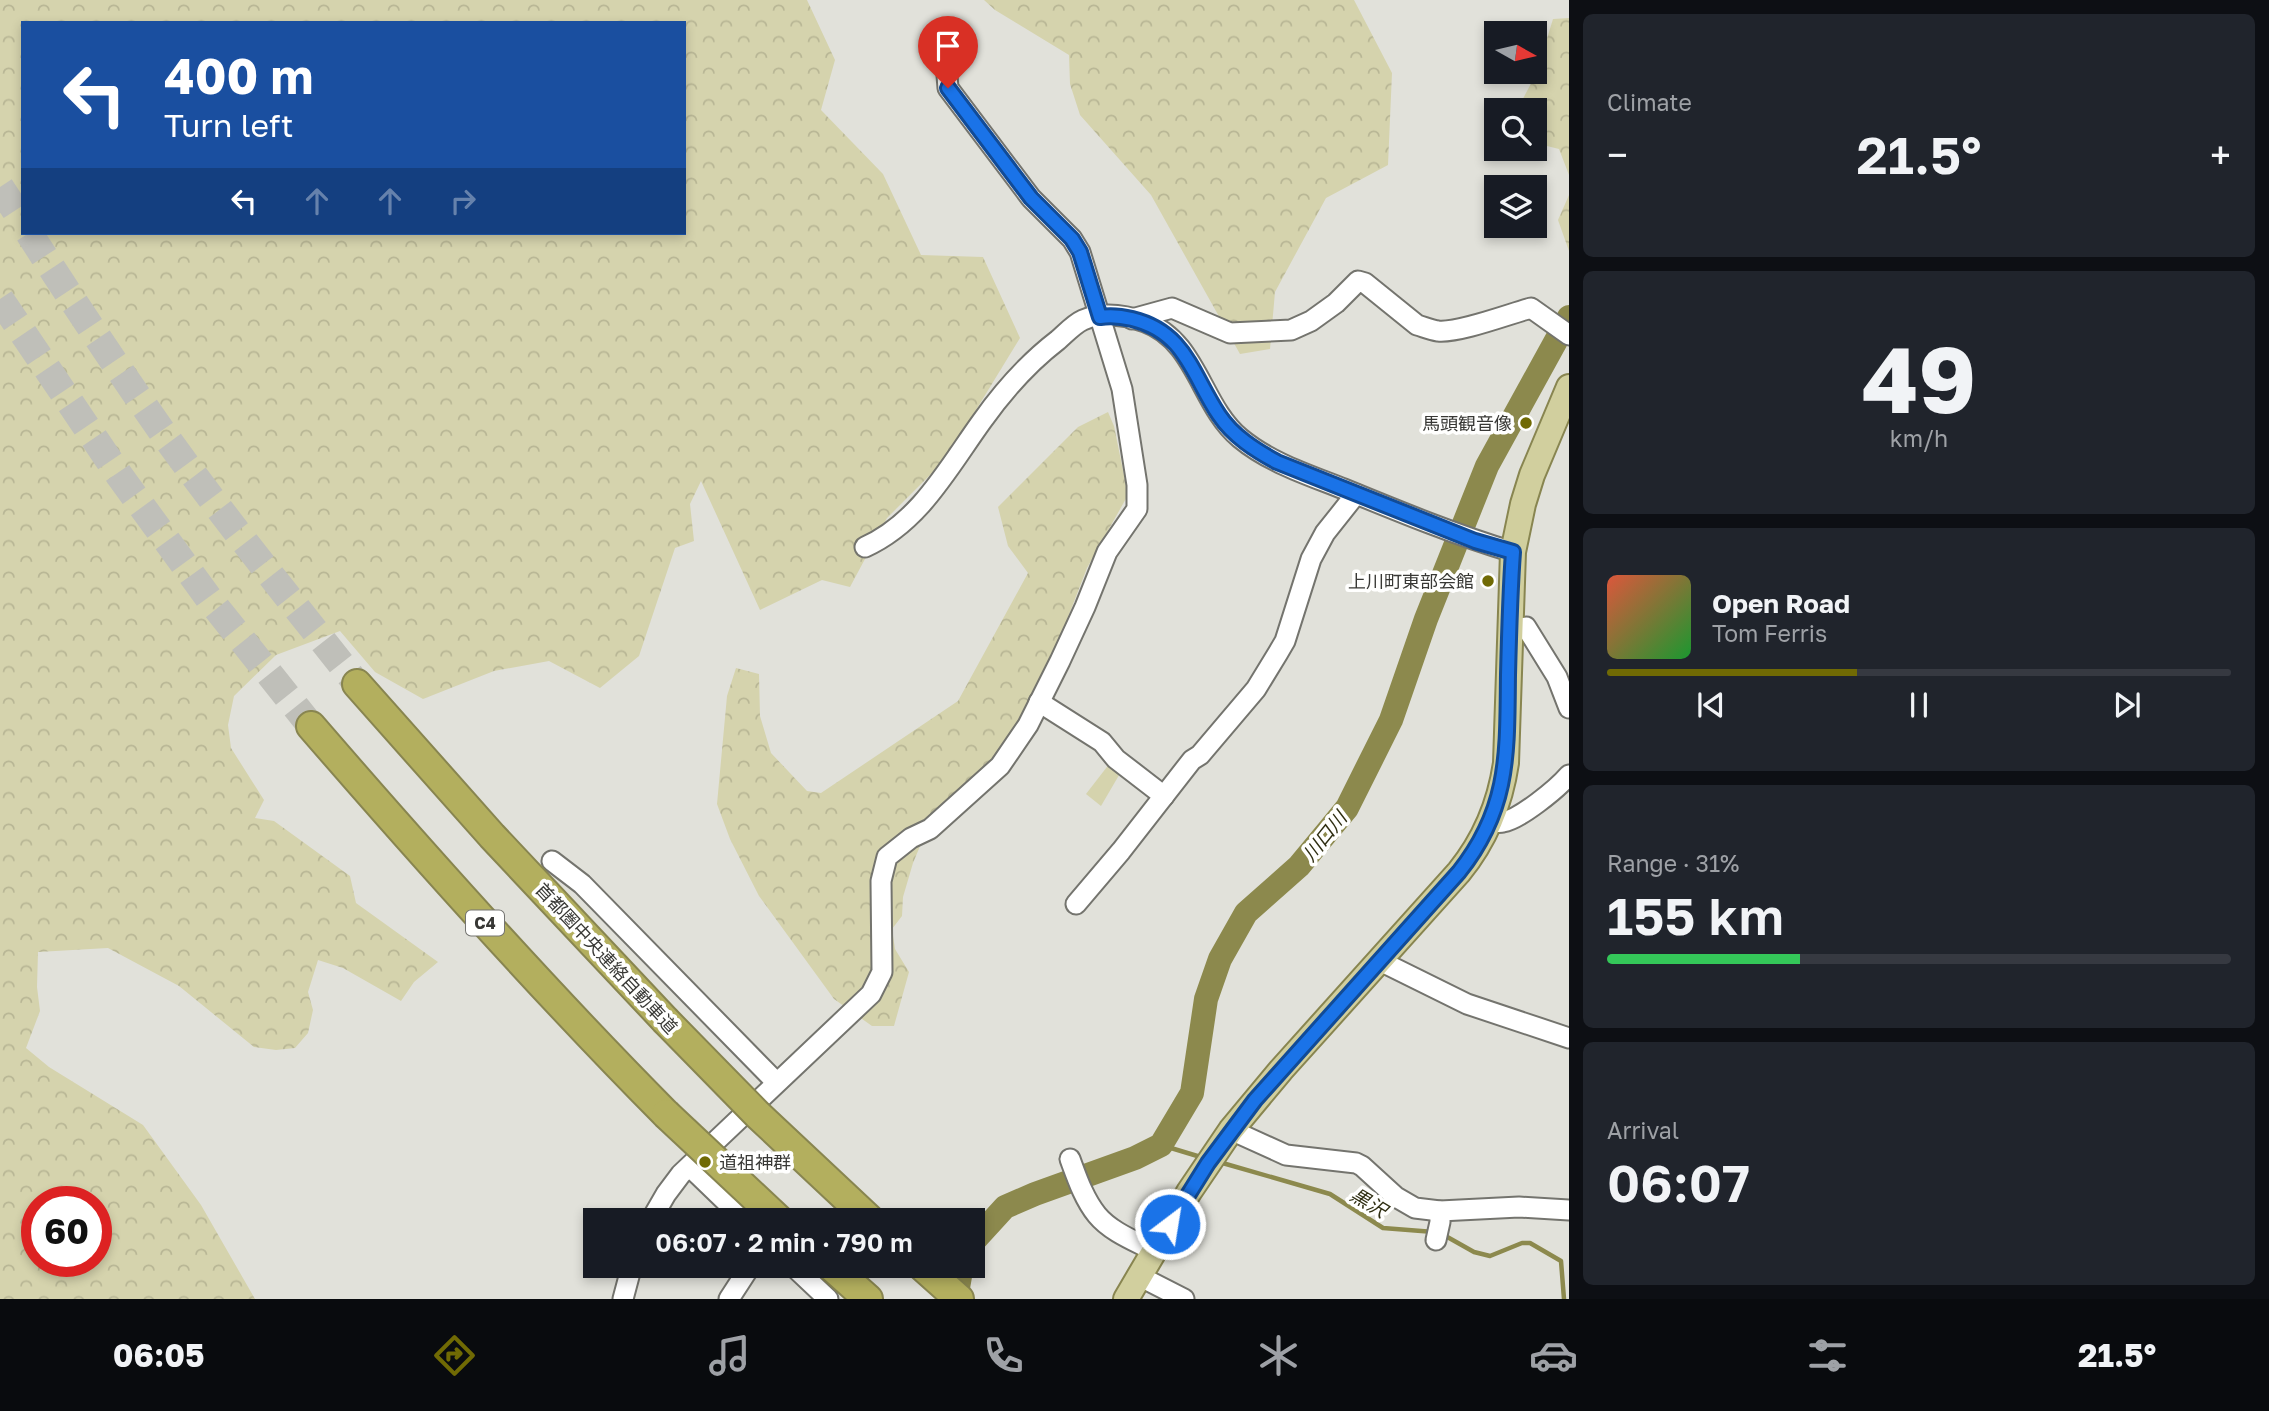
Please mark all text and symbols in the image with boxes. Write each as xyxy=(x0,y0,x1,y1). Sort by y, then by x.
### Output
pin xyxy=(918,16,978,88)
north arrow xyxy=(1484,21,1547,84)
map controls xyxy=(1484,21,1547,238)
icon: arrive xyxy=(929,27,967,65)
text: 400 m xyxy=(164,46,313,105)
icon: left xyxy=(49,49,140,140)
text: Climate xyxy=(1607,88,1692,116)
button: search xyxy=(1484,98,1547,161)
text: Turn left xyxy=(164,106,293,144)
text: 21.5° xyxy=(1857,123,1981,185)
text: − xyxy=(1607,132,1628,177)
text: + xyxy=(2210,132,2231,177)
button: layers xyxy=(1484,175,1547,238)
icon: left xyxy=(225,182,263,220)
icon: ahead xyxy=(298,182,336,220)
icon: ahead xyxy=(371,182,409,220)
icon: right xyxy=(444,182,482,220)
text: 49 xyxy=(1862,324,1976,433)
place label: 馬頭観音像 xyxy=(1422,412,1512,434)
marker: 馬頭観音像 xyxy=(1518,415,1534,431)
text: km/h xyxy=(1890,424,1948,452)
place label: 上川町東部会館 xyxy=(1348,570,1474,592)
marker: 上川町東部会館 xyxy=(1480,573,1496,589)
text: Open Road xyxy=(1712,588,1850,619)
text: Tom Ferris xyxy=(1712,619,1827,647)
icon: previous xyxy=(1692,686,1730,724)
icon: pause xyxy=(1900,686,1938,724)
icon: next xyxy=(2108,686,2146,724)
water label: 川口川 xyxy=(1297,805,1352,865)
text: Range · 31% xyxy=(1607,849,1739,877)
street label: 首都圏中央連絡自動車道 xyxy=(531,878,683,1038)
text: 155 km xyxy=(1607,884,1784,946)
road number: C4 xyxy=(466,911,504,936)
text: Arrival xyxy=(1607,1116,1679,1144)
place label: 道祖神群 xyxy=(719,1151,791,1173)
text: 06:07 xyxy=(1607,1151,1750,1213)
marker: 道祖神群 xyxy=(697,1154,713,1170)
water label: 黒沢 xyxy=(1347,1182,1394,1223)
speed limit sign: 60 xyxy=(21,1186,112,1277)
position arrow xyxy=(1133,1187,1207,1261)
text: 06:07 · 2 min · 790 m xyxy=(655,1227,913,1258)
icon: directions xyxy=(430,1331,479,1380)
icon: music xyxy=(705,1331,754,1380)
icon: phone xyxy=(979,1331,1028,1380)
icon: climate xyxy=(1254,1331,1303,1380)
icon: car xyxy=(1529,1331,1578,1380)
icon: filters xyxy=(1803,1331,1852,1380)
text: 06:05 xyxy=(113,1336,205,1374)
text: 21.5° xyxy=(2078,1336,2156,1374)

